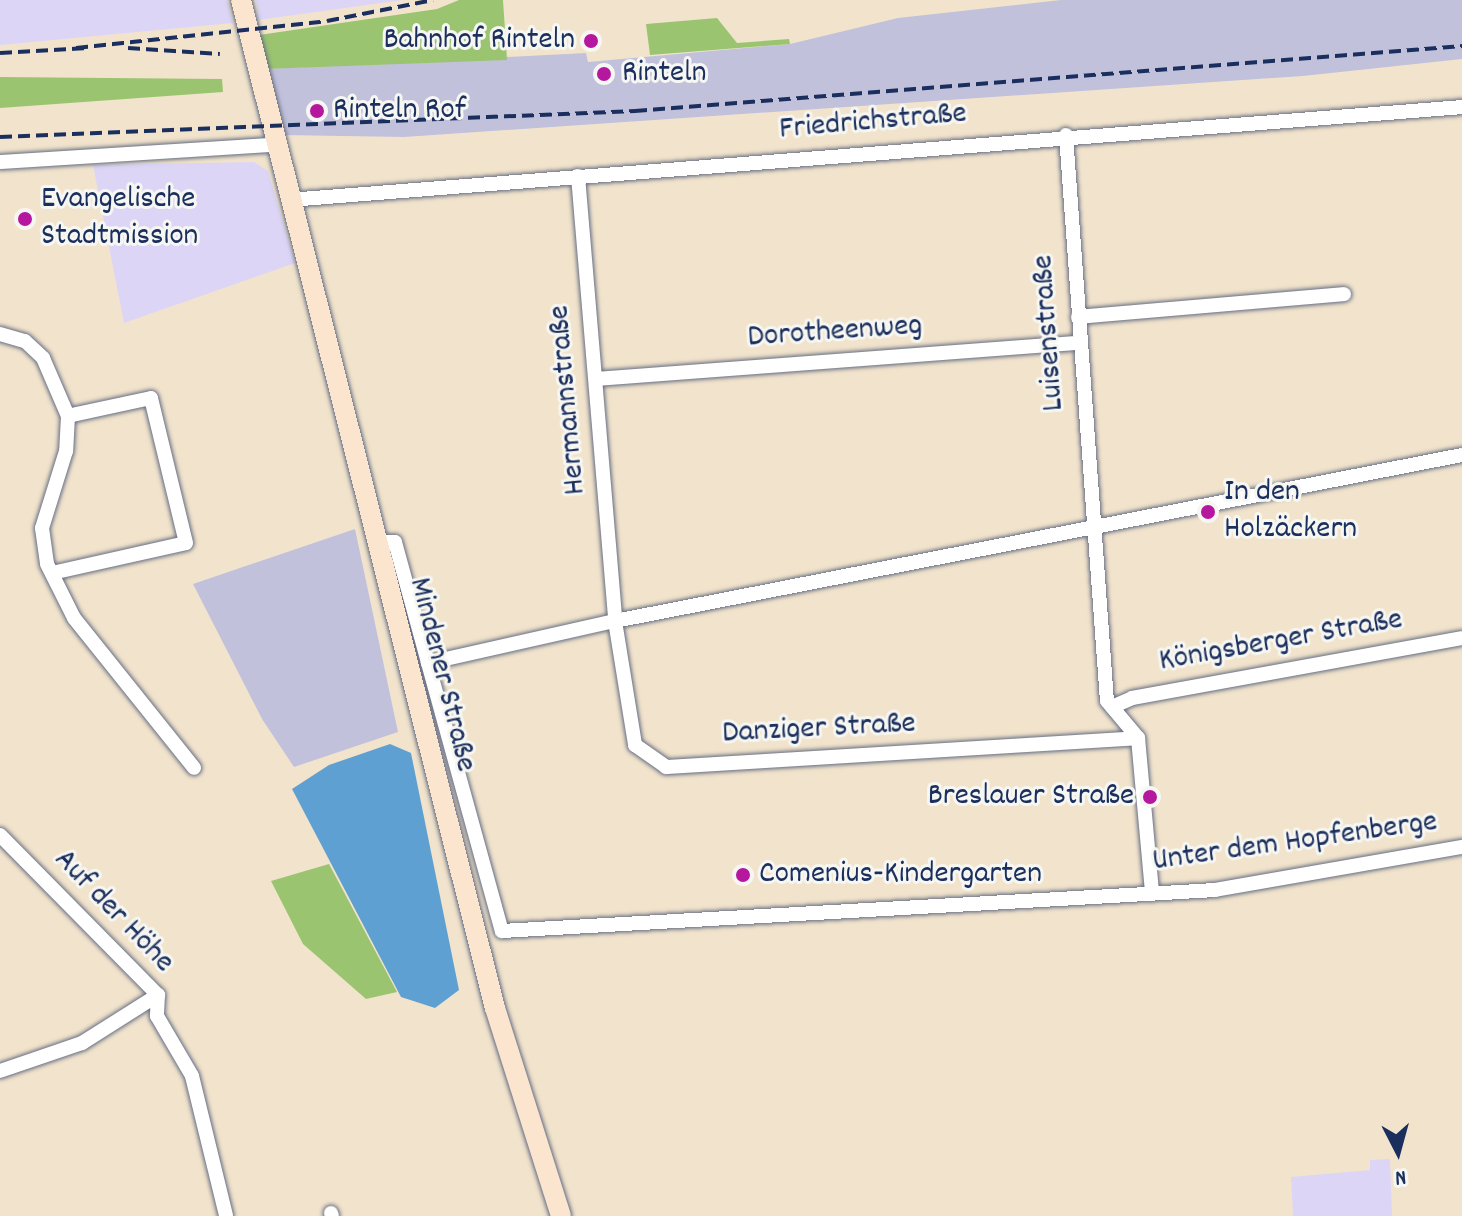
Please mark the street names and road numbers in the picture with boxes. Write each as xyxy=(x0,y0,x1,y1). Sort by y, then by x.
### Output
street label: Friedrichstraße xyxy=(778,96,968,150)
street label: Luisenstraße xyxy=(1025,254,1075,412)
street label: Hermannstraße xyxy=(542,304,596,496)
street label: Dorotheenweg xyxy=(746,308,924,358)
street label: Mindener Straße xyxy=(398,574,484,776)
street label: Königsberger Straße xyxy=(1156,602,1406,682)
street label: Danziger Straße xyxy=(721,706,917,754)
street label: Unter dem Hopfenberge xyxy=(1150,804,1440,882)
street label: Auf der Höhe xyxy=(44,842,182,982)

